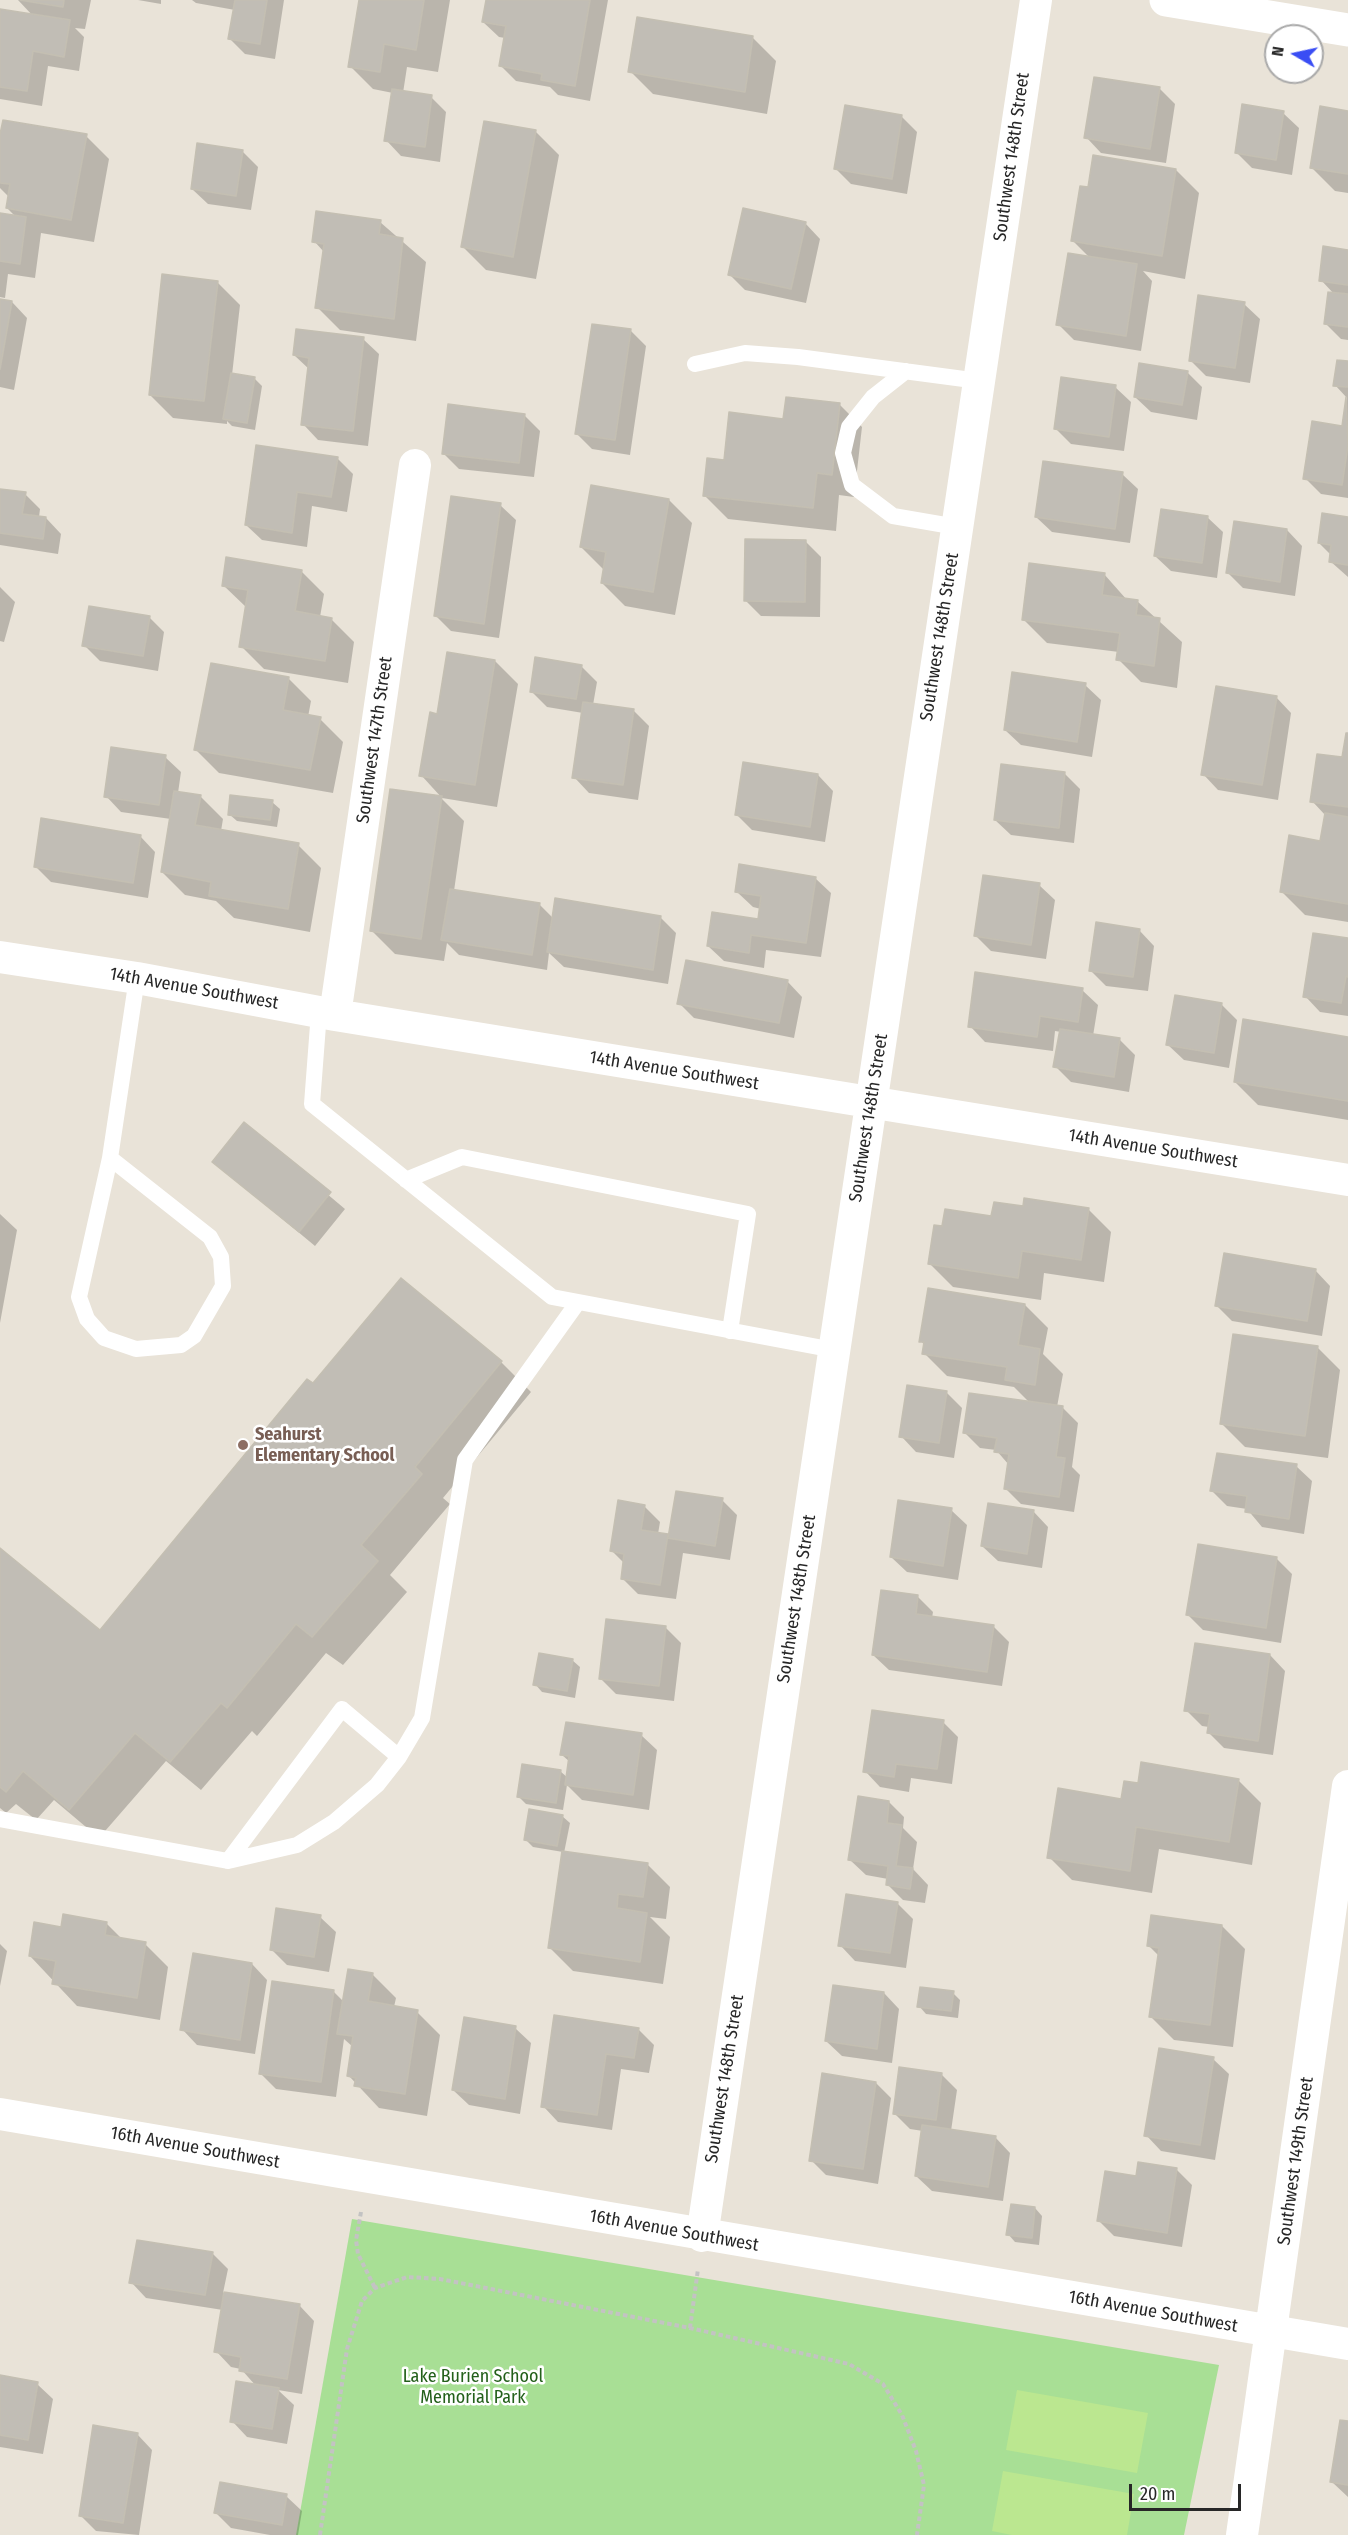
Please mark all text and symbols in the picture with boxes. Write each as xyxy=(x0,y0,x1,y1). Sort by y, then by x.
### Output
north arrow xyxy=(1264,24,1324,84)
text: N xyxy=(1268,45,1288,58)
street label: Southwest 148th Street xyxy=(989,71,1035,243)
street label: Southwest 148th Street xyxy=(916,551,964,723)
street label: Southwest 147th Street xyxy=(353,655,397,825)
street label: 14th Avenue Southwest xyxy=(108,964,280,1014)
street label: Southwest 148th Street xyxy=(845,1032,893,1204)
street label: 14th Avenue Southwest xyxy=(588,1047,760,1095)
street label: 14th Avenue Southwest xyxy=(1067,1125,1239,1173)
place label: Seahurst Elementary School xyxy=(255,1424,394,1466)
marker: Seahurst Elementary School xyxy=(236,1438,250,1452)
street label: Southwest 148th Street xyxy=(773,1513,821,1685)
street label: Southwest 148th Street xyxy=(701,1993,749,2165)
street label: Southwest 149th Street xyxy=(1273,2075,1319,2247)
street label: 16th Avenue Southwest xyxy=(109,2122,281,2174)
street label: 16th Avenue Southwest xyxy=(588,2205,760,2257)
street label: 16th Avenue Southwest xyxy=(1067,2286,1239,2338)
park label: Lake Burien School Memorial Park xyxy=(403,2366,543,2408)
scale bar xyxy=(1132,2472,1244,2510)
text: 20 m xyxy=(1140,2483,1175,2505)

